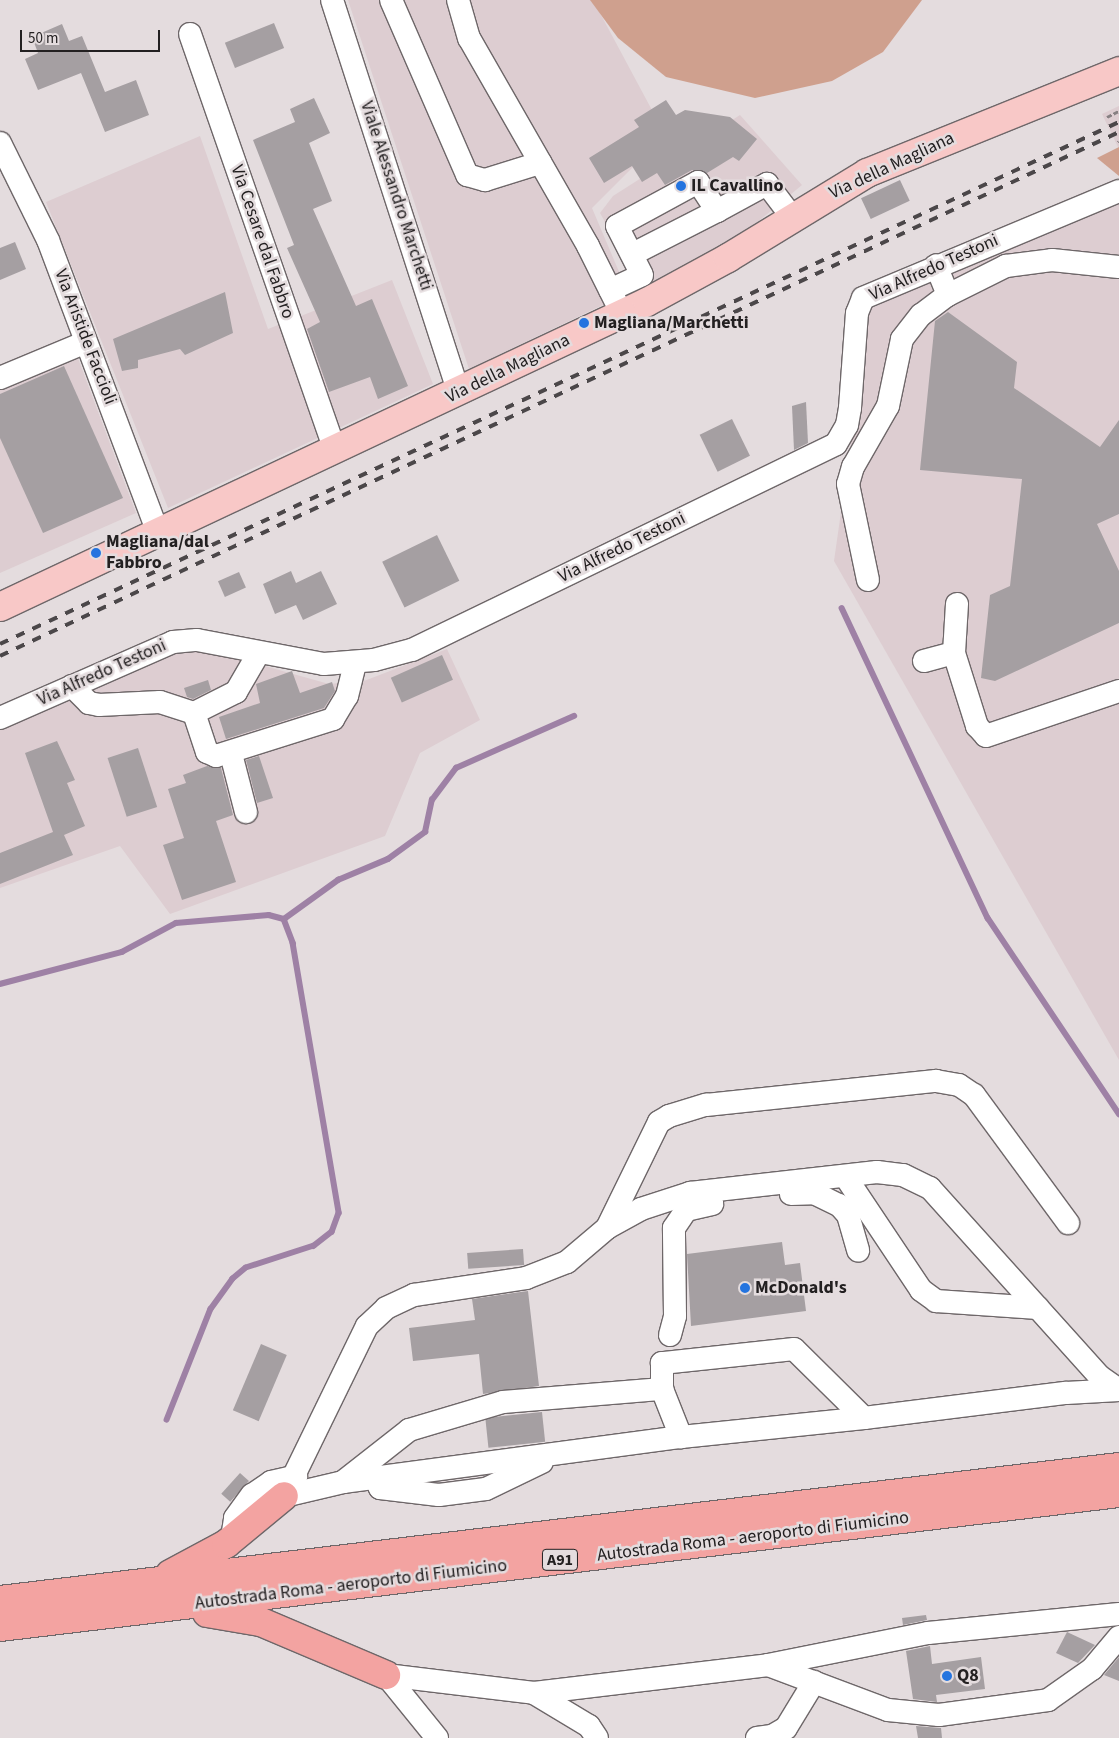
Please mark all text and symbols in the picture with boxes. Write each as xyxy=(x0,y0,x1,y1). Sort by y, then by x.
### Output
scale bar xyxy=(22,20,162,52)
text: 50 m xyxy=(28,28,58,49)
street label: Viale Alessandro Marchetti xyxy=(355,99,437,293)
street label: Via della Magliana xyxy=(826,128,958,204)
street label: Via Cesare dal Fabbro xyxy=(226,162,298,322)
place label: IL Cavallino xyxy=(691,175,783,197)
marker: IL Cavallino xyxy=(675,180,687,192)
street label: Via Alfredo Testoni xyxy=(866,230,1002,306)
street label: Via Aristide Faccioli xyxy=(49,266,121,408)
place label: Magliana/Marchetti xyxy=(594,312,749,334)
marker: Magliana/Marchetti xyxy=(578,317,590,329)
street label: Via della Magliana xyxy=(442,330,574,408)
street label: Via Alfredo Testoni xyxy=(555,508,689,588)
place label: Magliana/dal Fabbro xyxy=(106,532,209,574)
marker: Magliana/dal Fabbro xyxy=(90,547,102,559)
street label: Via Alfredo Testoni xyxy=(34,635,170,711)
place label: McDonald's xyxy=(755,1277,847,1299)
marker: McDonald's xyxy=(739,1282,751,1294)
street label: Autostrada Roma - aeroporto di Fiumicino xyxy=(596,1507,910,1567)
road number: A91 xyxy=(541,1546,579,1574)
street label: Autostrada Roma - aeroporto di Fiumicino xyxy=(194,1555,508,1615)
place label: Q8 xyxy=(957,1665,979,1687)
marker: Q8 xyxy=(941,1670,953,1682)

